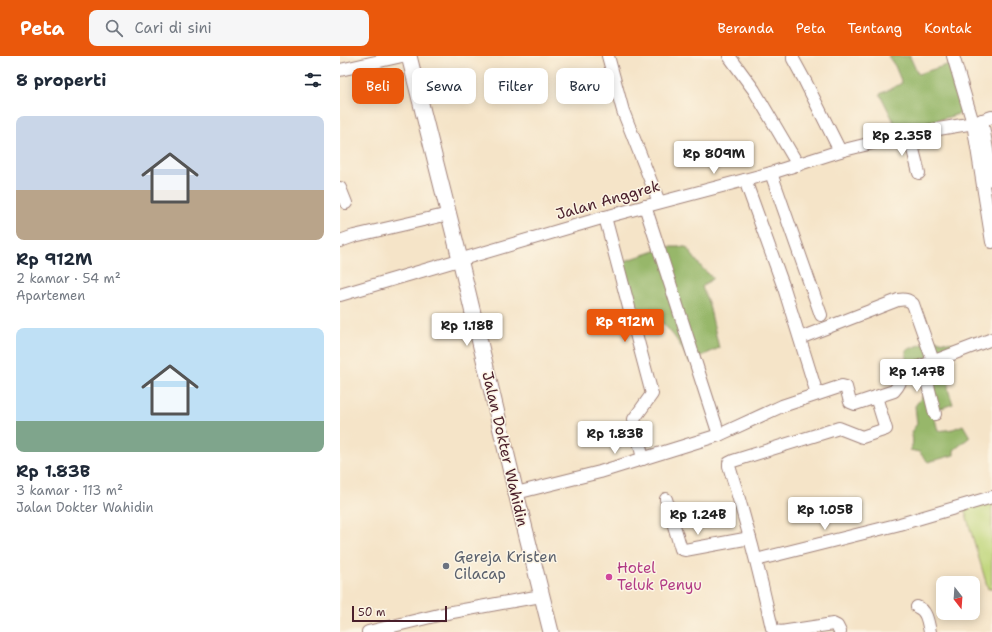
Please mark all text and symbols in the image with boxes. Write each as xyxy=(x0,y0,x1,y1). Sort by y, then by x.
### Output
search box xyxy=(89,10,369,46)
text: Peta xyxy=(20,16,65,41)
icon: search xyxy=(103,17,125,39)
text: Cari di sini xyxy=(135,18,212,38)
text: Beranda xyxy=(717,19,774,37)
text: Peta xyxy=(796,19,826,37)
text: Tentang xyxy=(848,19,902,37)
text: Kontak xyxy=(924,19,972,37)
chip: Beli xyxy=(352,68,404,104)
chip: Sewa xyxy=(412,68,476,104)
chip: Filter xyxy=(484,68,548,104)
chip: Baru xyxy=(556,68,614,104)
text: 8 properti xyxy=(16,69,106,91)
icon: filters xyxy=(302,69,324,91)
pin: Rp 2.35B xyxy=(861,123,943,157)
text: Rp 2.35B xyxy=(872,127,932,144)
pin: Rp 809M xyxy=(677,141,751,175)
icon: home xyxy=(134,142,206,214)
text: Rp 809M xyxy=(683,145,745,162)
street label: Jalan Anggrek xyxy=(554,176,662,224)
text: Rp 912M xyxy=(16,248,93,270)
text: 2 kamar · 54 m² xyxy=(16,270,121,287)
text: Apartemen xyxy=(16,287,85,304)
pin: Rp 912M xyxy=(588,309,662,343)
pin: Rp 1.18B xyxy=(426,313,508,347)
text: Rp 912M xyxy=(596,313,654,330)
text: Rp 1.18B xyxy=(441,317,493,334)
icon: home xyxy=(134,354,206,426)
pin: Rp 1.47B xyxy=(876,359,958,393)
text: Rp 1.47B xyxy=(889,363,945,380)
street label: Jalan Dokter Wahidin xyxy=(477,369,533,529)
pin: Rp 1.83B xyxy=(574,421,656,455)
text: Rp 1.83B xyxy=(587,425,643,442)
text: Rp 1.83B xyxy=(16,460,90,482)
text: 3 kamar · 113 m² xyxy=(16,482,123,499)
pin: Rp 1.05B xyxy=(784,497,866,531)
text: Jalan Dokter Wahidin xyxy=(16,499,154,516)
text: Rp 1.05B xyxy=(797,501,853,518)
pin: Rp 1.24B xyxy=(657,502,739,536)
text: Rp 1.24B xyxy=(670,506,726,523)
place label: Gereja Kristen Cilacap xyxy=(454,547,557,584)
place label: Hotel Teluk Penyu xyxy=(617,558,702,595)
marker: Gereja Kristen Cilacap xyxy=(441,561,451,571)
marker: Hotel Teluk Penyu xyxy=(604,572,614,582)
north arrow xyxy=(936,576,980,620)
map controls xyxy=(936,576,980,620)
scale bar xyxy=(352,604,447,623)
text: 50 m xyxy=(358,605,386,620)

